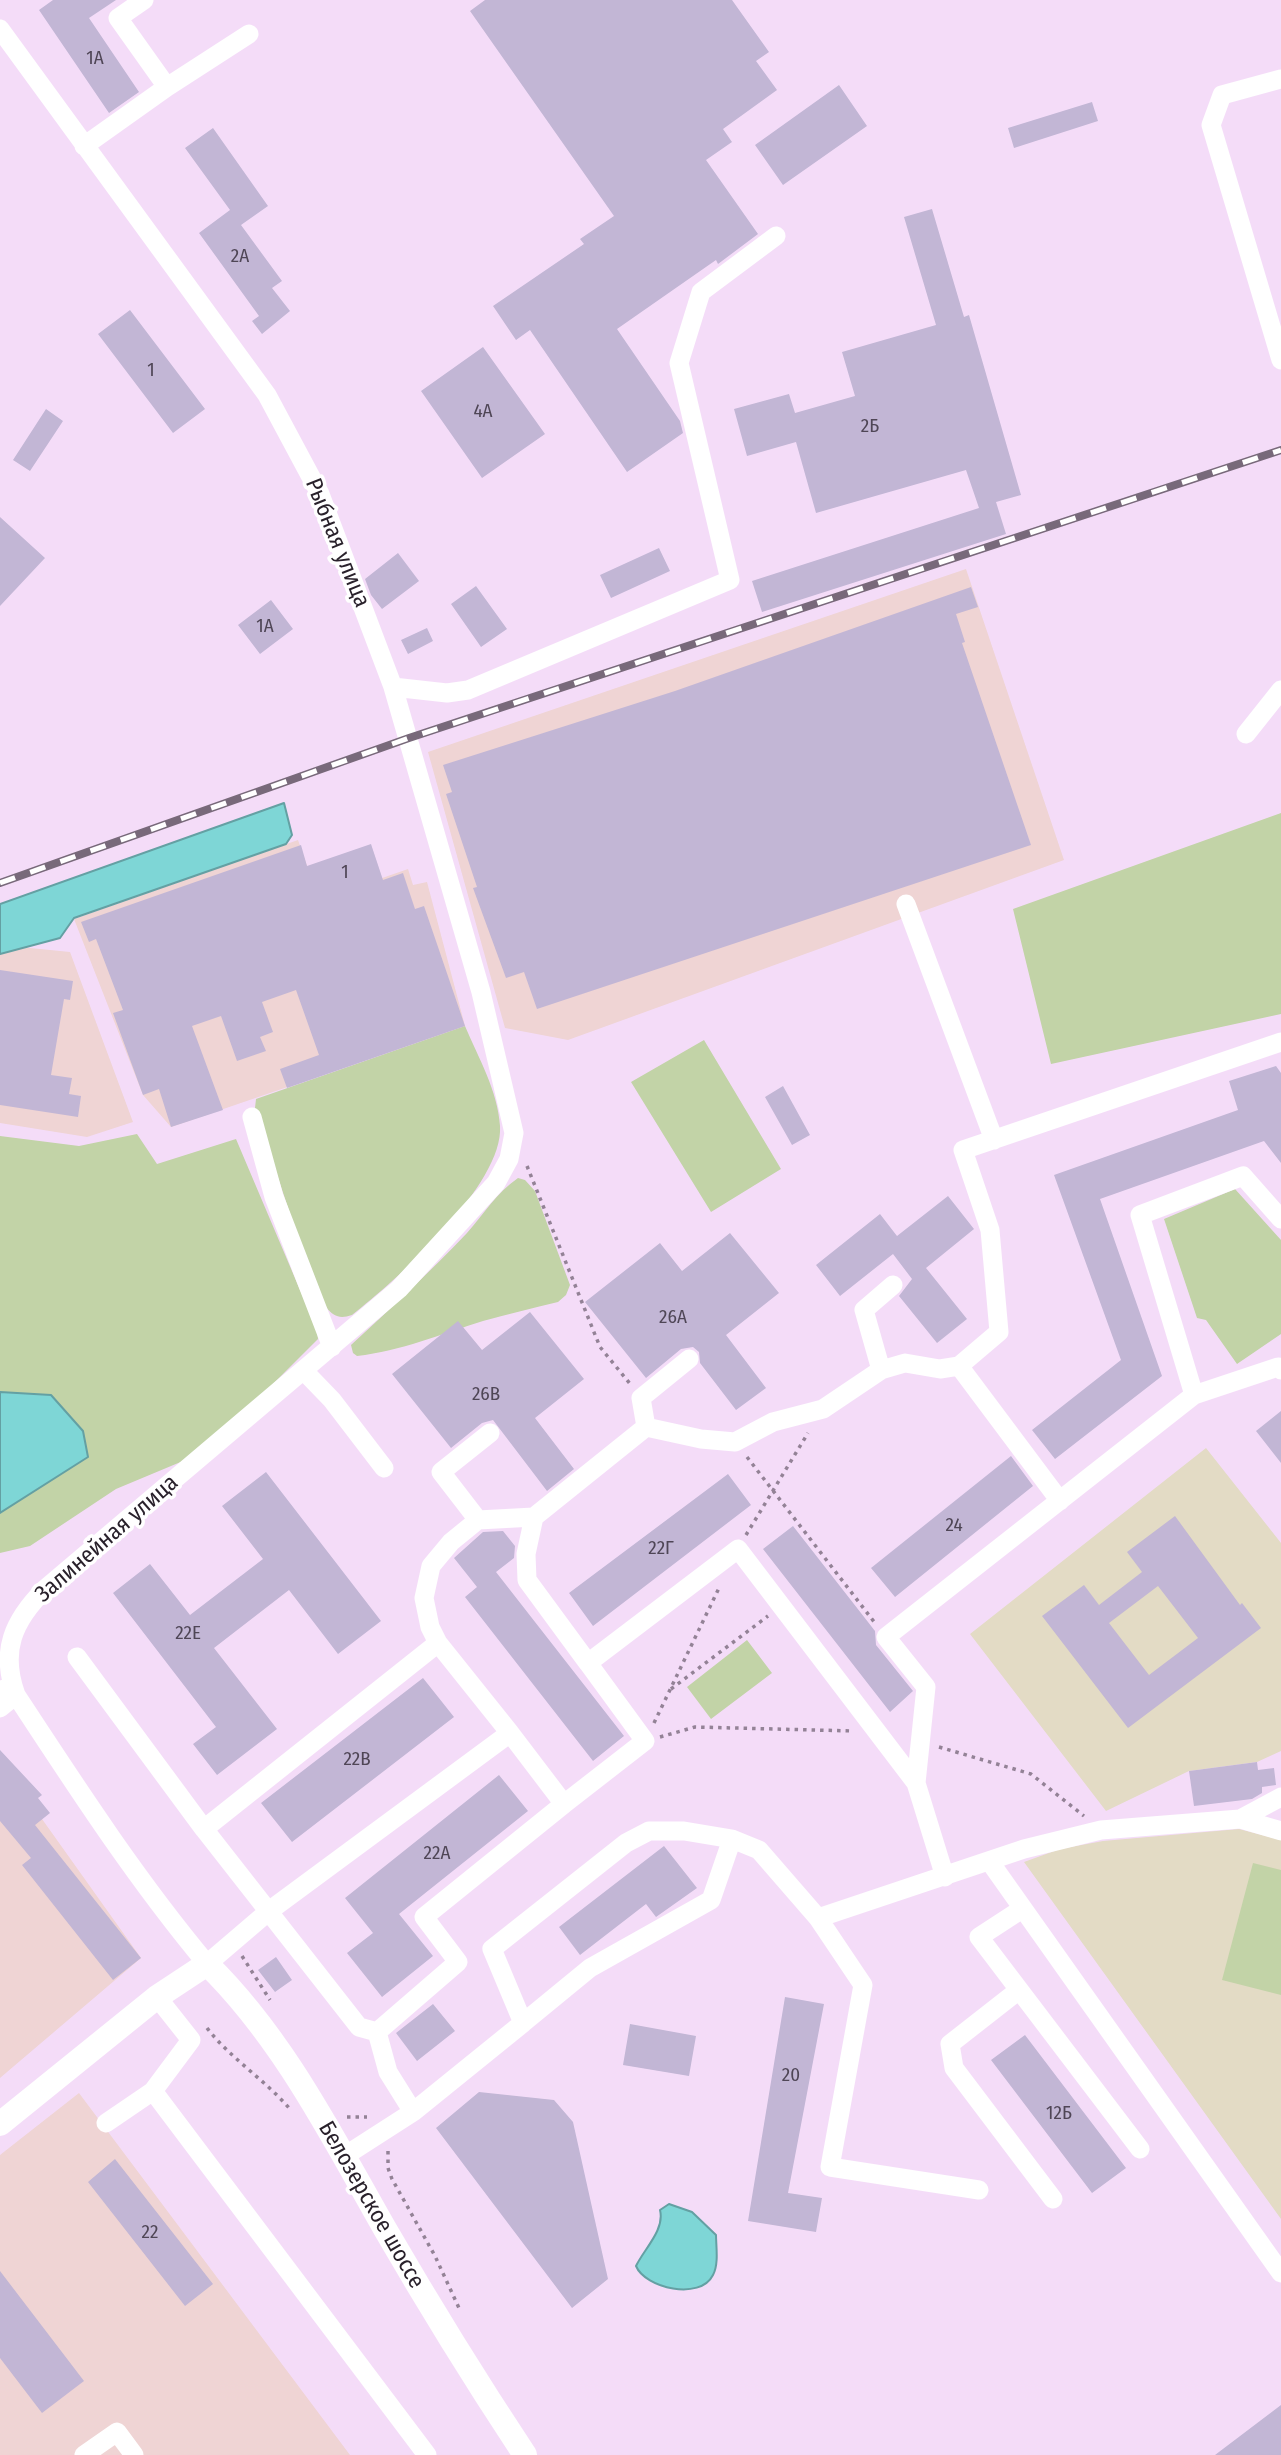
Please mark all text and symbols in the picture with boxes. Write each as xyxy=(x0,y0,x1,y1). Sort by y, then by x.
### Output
house number: 1А xyxy=(86,48,104,70)
house number: 2А xyxy=(231,246,249,268)
house number: 1 xyxy=(147,360,155,382)
house number: 4А xyxy=(473,401,493,423)
house number: 2Б xyxy=(861,416,879,438)
street label: Рыбная улица xyxy=(299,474,375,612)
house number: 1А xyxy=(256,616,274,638)
house number: 1 xyxy=(341,862,349,884)
house number: 26А xyxy=(659,1307,687,1329)
house number: 26В xyxy=(472,1384,500,1406)
street label: Залинейная улица xyxy=(30,1469,184,1609)
house number: 24 xyxy=(945,1515,963,1537)
house number: 22Г xyxy=(648,1538,674,1560)
house number: 22Е xyxy=(175,1623,201,1645)
house number: 22В xyxy=(343,1749,371,1771)
house number: 22А xyxy=(424,1843,450,1865)
house number: 20 xyxy=(782,2065,800,2087)
house number: 12Б xyxy=(1046,2103,1072,2125)
street label: Белозерское шоссе xyxy=(312,2117,430,2293)
house number: 22 xyxy=(142,2222,158,2244)

